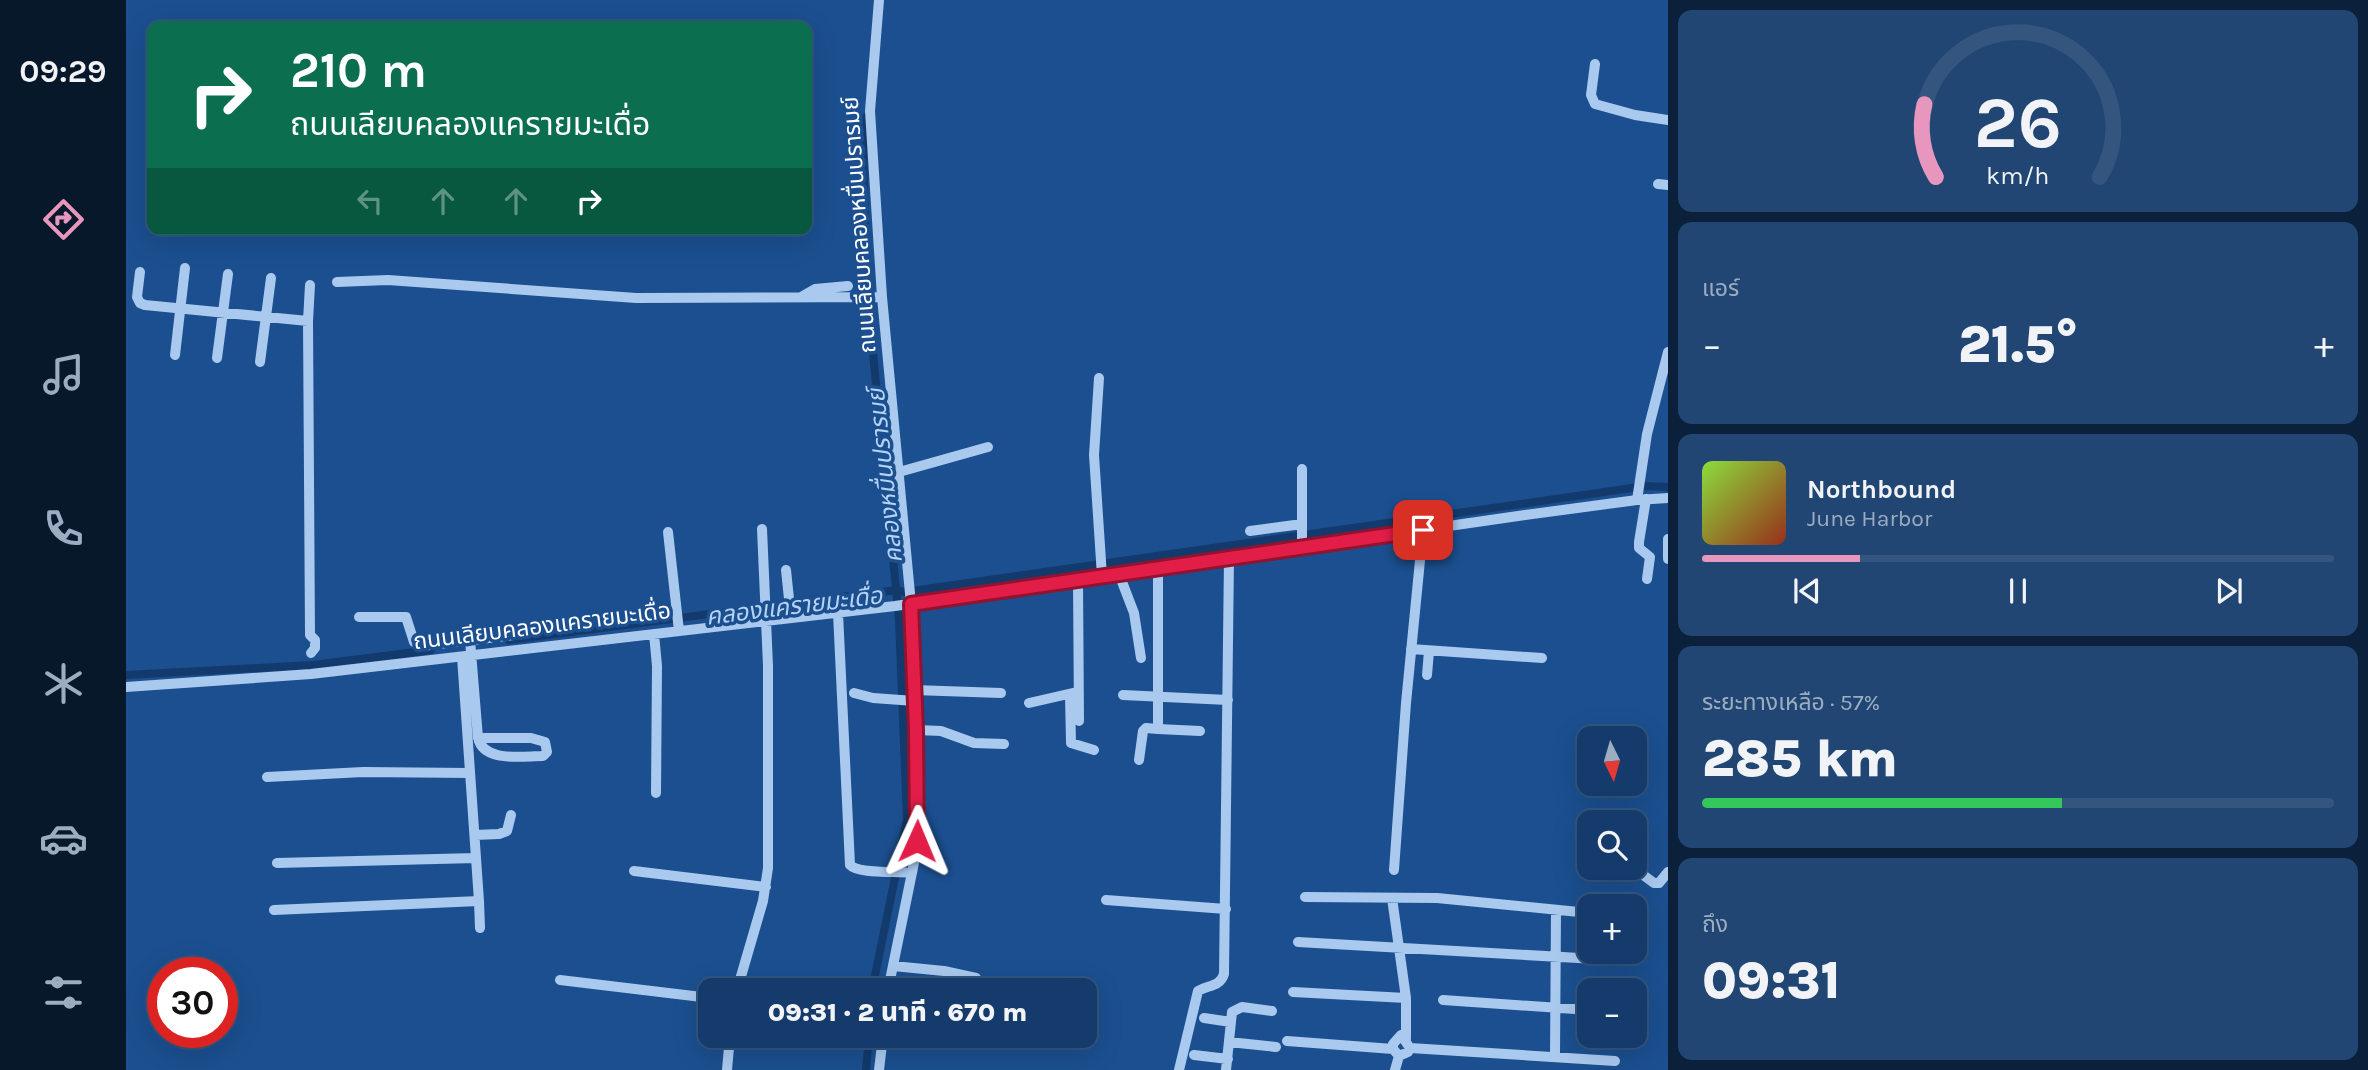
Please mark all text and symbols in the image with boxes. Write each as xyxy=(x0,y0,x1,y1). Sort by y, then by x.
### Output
text: 210 m xyxy=(290,42,427,99)
icon: right xyxy=(175,49,266,140)
text: 09:29 xyxy=(19,53,107,90)
text: 26 xyxy=(1974,80,2062,165)
street label: ถนนเลียบคลองหมื่นปรารมย์ xyxy=(834,96,881,354)
text: ถนนเลียบคลองแครายมะเดื่อ xyxy=(290,106,650,143)
text: km/h xyxy=(1986,161,2050,190)
icon: left xyxy=(351,182,389,220)
icon: ahead xyxy=(424,182,462,220)
icon: ahead xyxy=(497,182,535,220)
icon: right xyxy=(570,182,608,220)
icon: directions xyxy=(39,195,88,244)
text: แอร์ xyxy=(1702,275,1739,302)
text: 21.5° xyxy=(1958,314,2078,375)
text: − xyxy=(1702,323,1722,368)
text: + xyxy=(2314,323,2334,368)
icon: music xyxy=(39,350,88,399)
water label: คลองหมื่นปรารมย์ xyxy=(858,383,908,565)
text: Northbound xyxy=(1807,474,1956,505)
pin xyxy=(1393,500,1453,560)
icon: phone xyxy=(39,504,88,553)
text: June Harbor xyxy=(1807,505,1932,532)
icon: arrive xyxy=(1404,511,1442,549)
icon: previous xyxy=(1788,572,1826,610)
icon: pause xyxy=(1999,572,2037,610)
icon: next xyxy=(2210,572,2248,610)
water label: คลองแครายมะเดื่อ xyxy=(704,578,885,631)
street label: ถนนเลียบคลองแครายมะเดื่อ xyxy=(411,594,672,655)
icon: climate xyxy=(39,659,88,708)
text: ระยะทางเหลือ · 57% xyxy=(1702,689,1880,716)
north arrow xyxy=(1577,726,1647,796)
map controls xyxy=(1577,726,1647,1048)
text: 285 km xyxy=(1702,728,1898,789)
position arrow xyxy=(880,804,954,878)
button: search xyxy=(1577,810,1647,880)
icon: car xyxy=(39,814,88,863)
button: + xyxy=(1577,894,1647,964)
text: ถึง xyxy=(1702,911,1728,938)
text: 09:31 xyxy=(1702,950,1841,1011)
speed limit sign: 30 xyxy=(147,957,238,1048)
icon: filters xyxy=(39,968,88,1017)
button: − xyxy=(1577,978,1647,1048)
text: 09:31 · 2 นาที · 670 m xyxy=(768,997,1027,1028)

